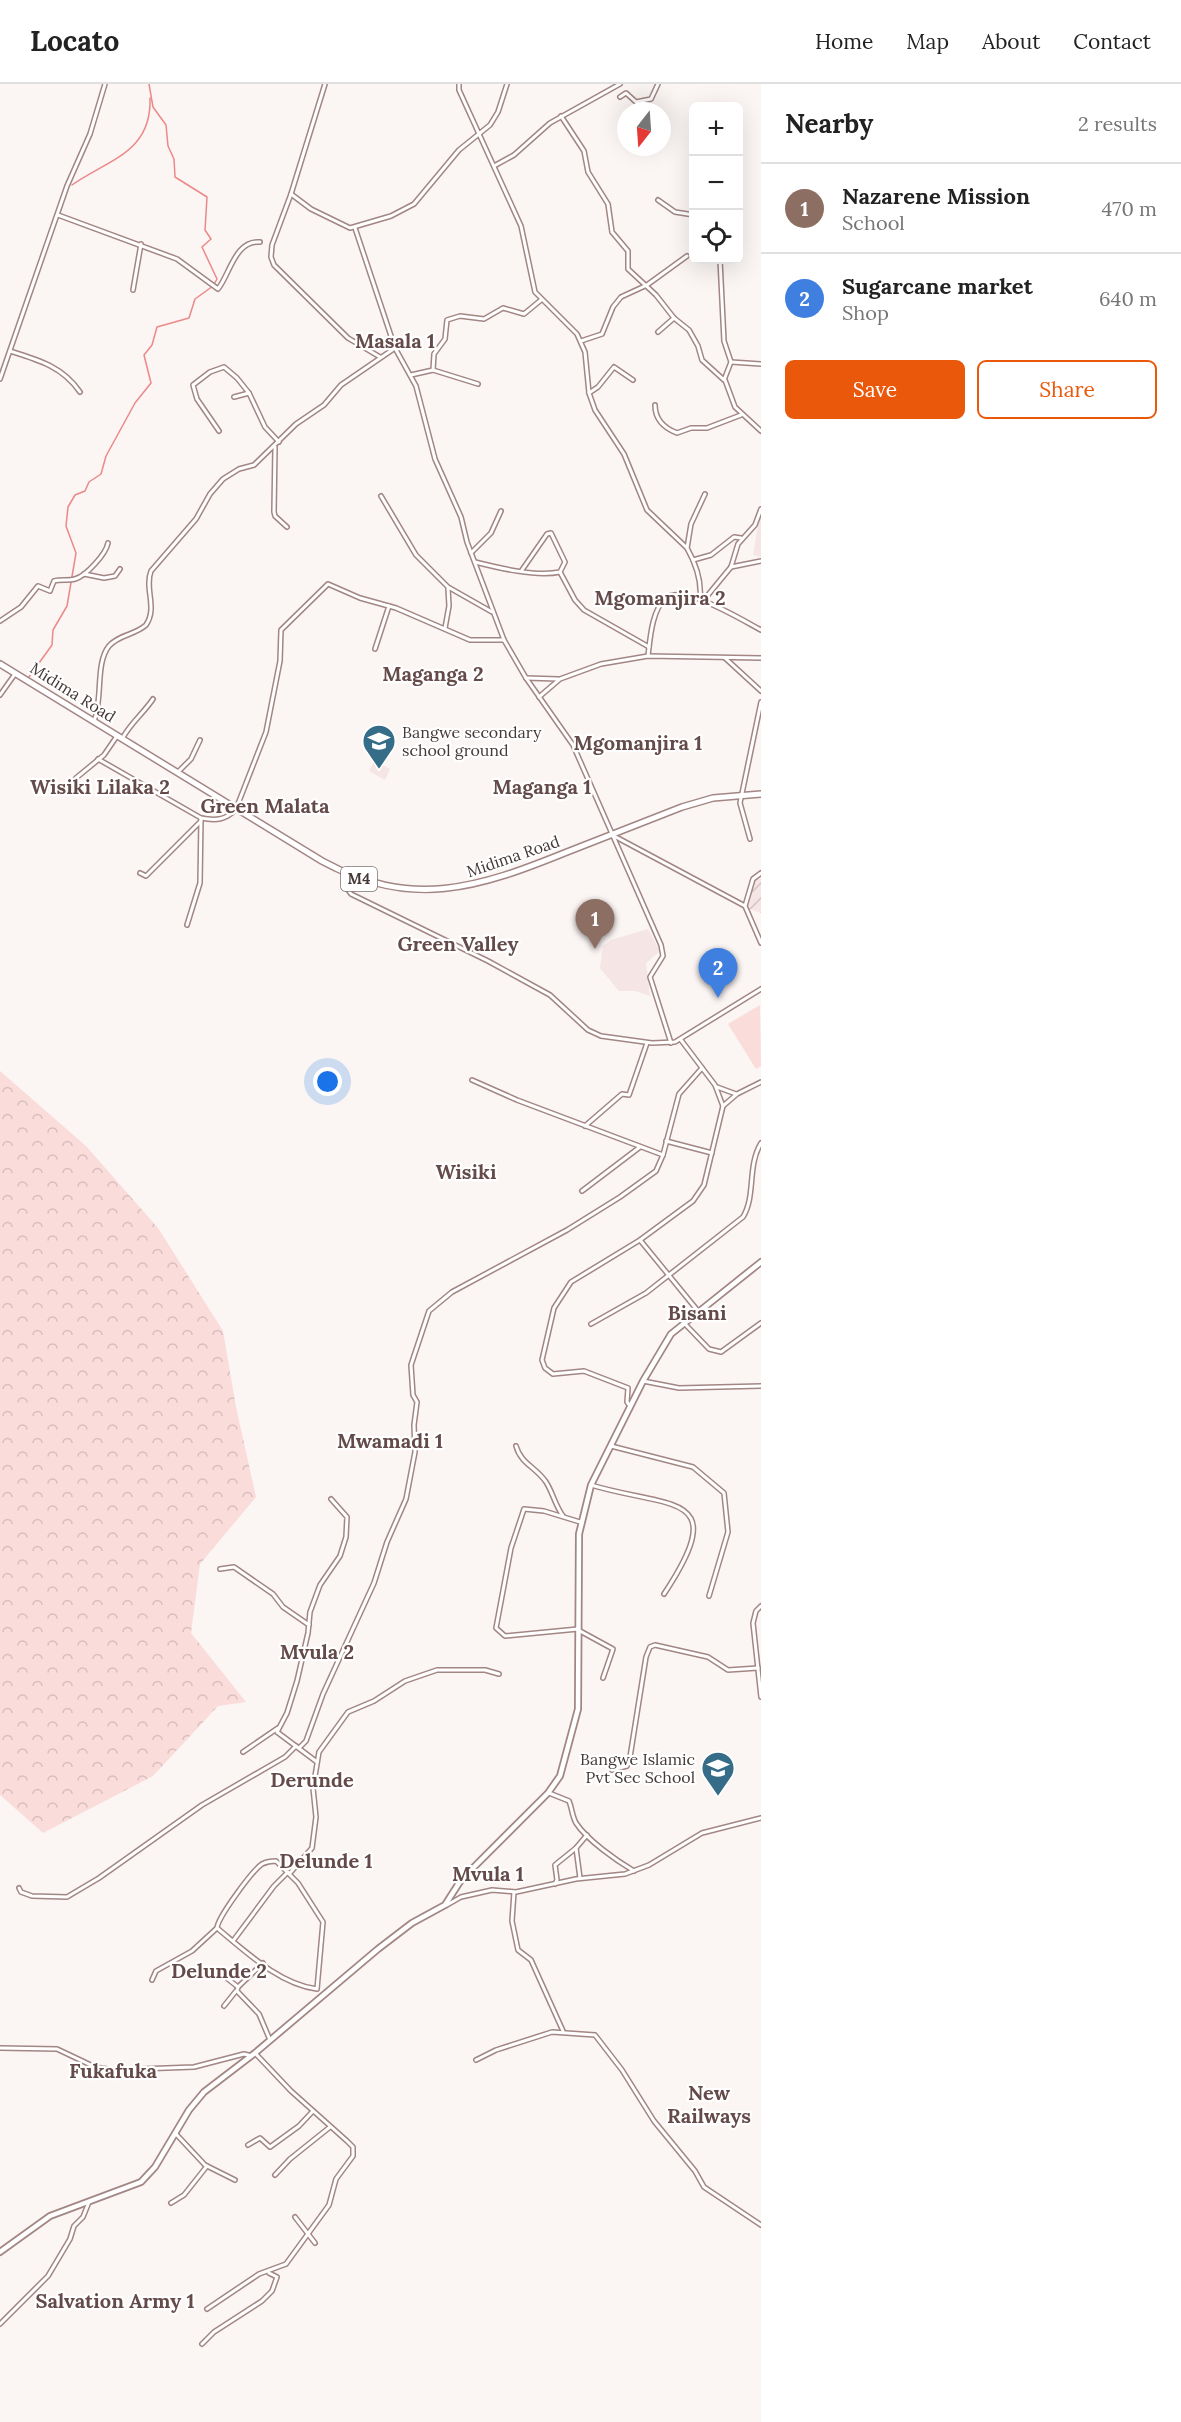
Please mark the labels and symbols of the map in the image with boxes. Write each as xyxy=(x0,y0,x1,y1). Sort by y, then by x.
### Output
north arrow xyxy=(617,102,671,156)
district label: Masala 1 xyxy=(355,328,435,353)
district label: Mgomanjira 2 xyxy=(594,585,726,610)
street label: Midima Road xyxy=(27,658,120,726)
district label: Maganga 2 xyxy=(382,661,484,686)
place label: Bangwe secondary school ground xyxy=(402,722,542,760)
school or university icon: Bangwe secondary school ground xyxy=(361,723,397,770)
district label: Mgomanjira 1 xyxy=(574,730,702,755)
district label: Wisiki Lilaka 2 xyxy=(30,774,170,799)
district label: Maganga 1 xyxy=(493,774,591,799)
district label: Green Malata xyxy=(200,793,330,818)
street label: Midima Road xyxy=(464,831,563,881)
road number: M4 xyxy=(341,867,377,891)
pin: 1 xyxy=(576,900,614,949)
district label: Green Valley xyxy=(397,931,519,956)
pin: 2 xyxy=(698,948,738,998)
your location xyxy=(313,1067,342,1096)
district label: Wisiki xyxy=(435,1159,497,1184)
district label: Bisani xyxy=(668,1300,727,1325)
district label: Mwamadi 1 xyxy=(337,1428,443,1453)
district label: Mvula 2 xyxy=(280,1639,354,1664)
place label: Bangwe Islamic Pvt Sec School xyxy=(580,1749,695,1787)
school or university icon: Bangwe Islamic Pvt Sec School xyxy=(700,1750,736,1797)
district label: Derunde xyxy=(270,1767,354,1792)
district label: Delunde 1 xyxy=(279,1848,373,1873)
district label: Mvula 1 xyxy=(452,1861,524,1886)
district label: Delunde 2 xyxy=(171,1958,267,1983)
district label: Fukafuka xyxy=(69,2058,157,2083)
district label: New Railways xyxy=(667,2080,751,2128)
district label: Salvation Army 1 xyxy=(35,2288,195,2313)

